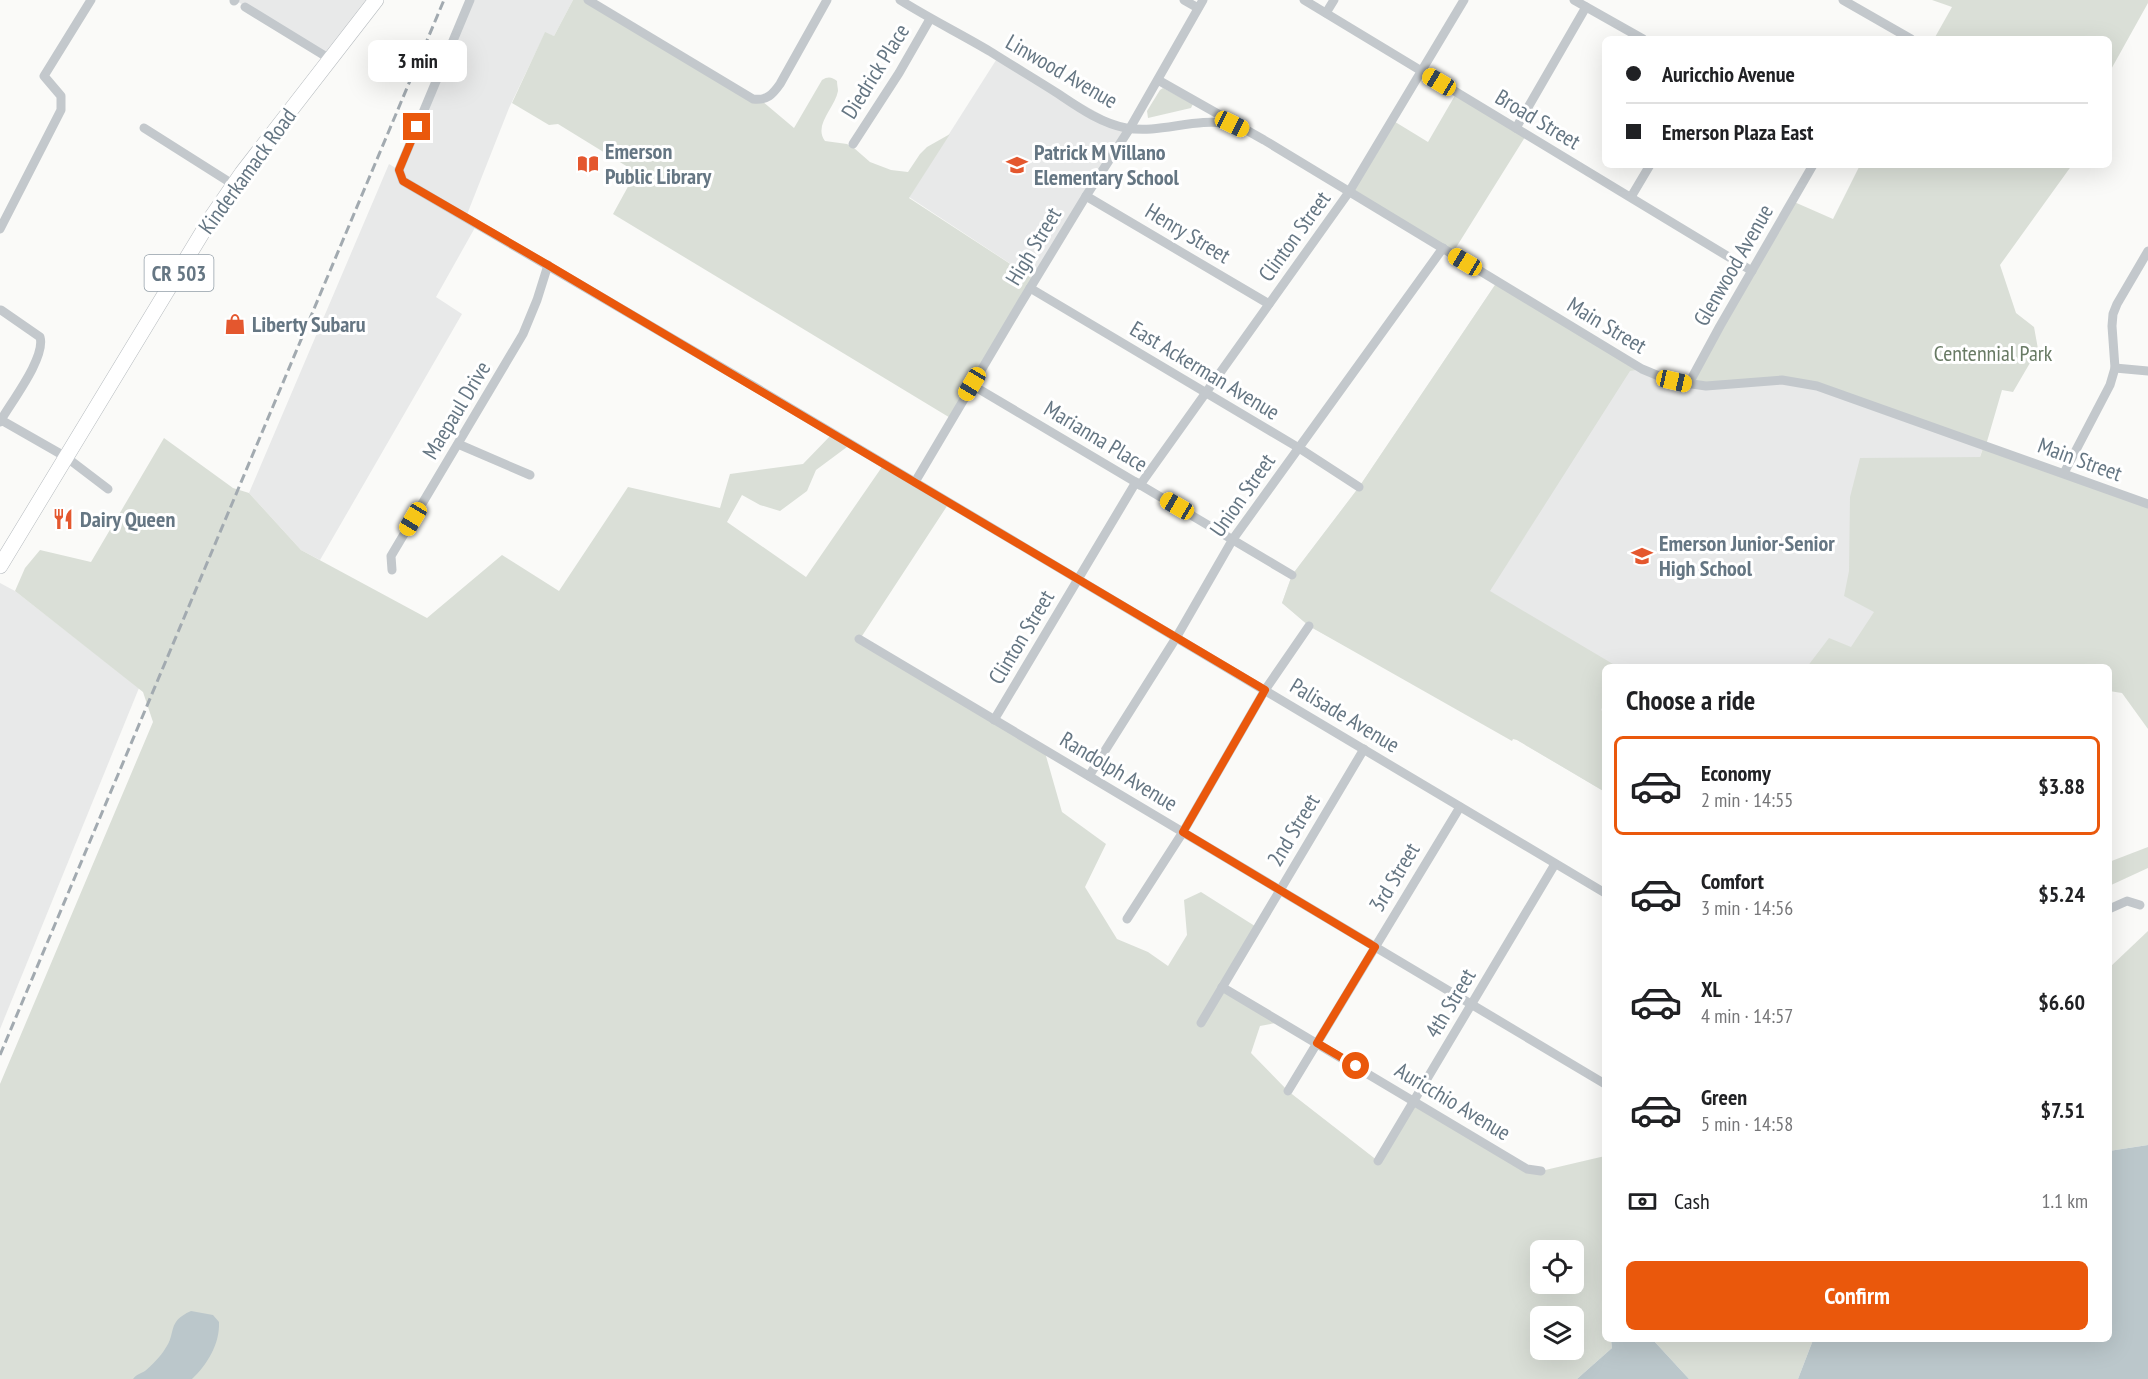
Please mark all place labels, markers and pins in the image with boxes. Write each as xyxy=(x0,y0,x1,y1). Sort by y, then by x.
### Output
place label: Emerson Public Library xyxy=(605,137,713,190)
place label: Patrick M Villano Elementary School xyxy=(1034,138,1180,191)
library icon: Emerson Public Library xyxy=(576,152,600,176)
school or university icon: Patrick M Villano Elementary School xyxy=(1005,153,1029,177)
place label: Liberty Subaru xyxy=(252,310,366,338)
shop icon: Liberty Subaru xyxy=(223,312,247,336)
place label: Dairy Queen xyxy=(80,505,175,533)
restaurant icon: Dairy Queen xyxy=(51,507,75,531)
place label: Emerson Junior-Senior High School xyxy=(1659,529,1835,582)
school or university icon: Emerson Junior-Senior High School xyxy=(1630,544,1654,568)

